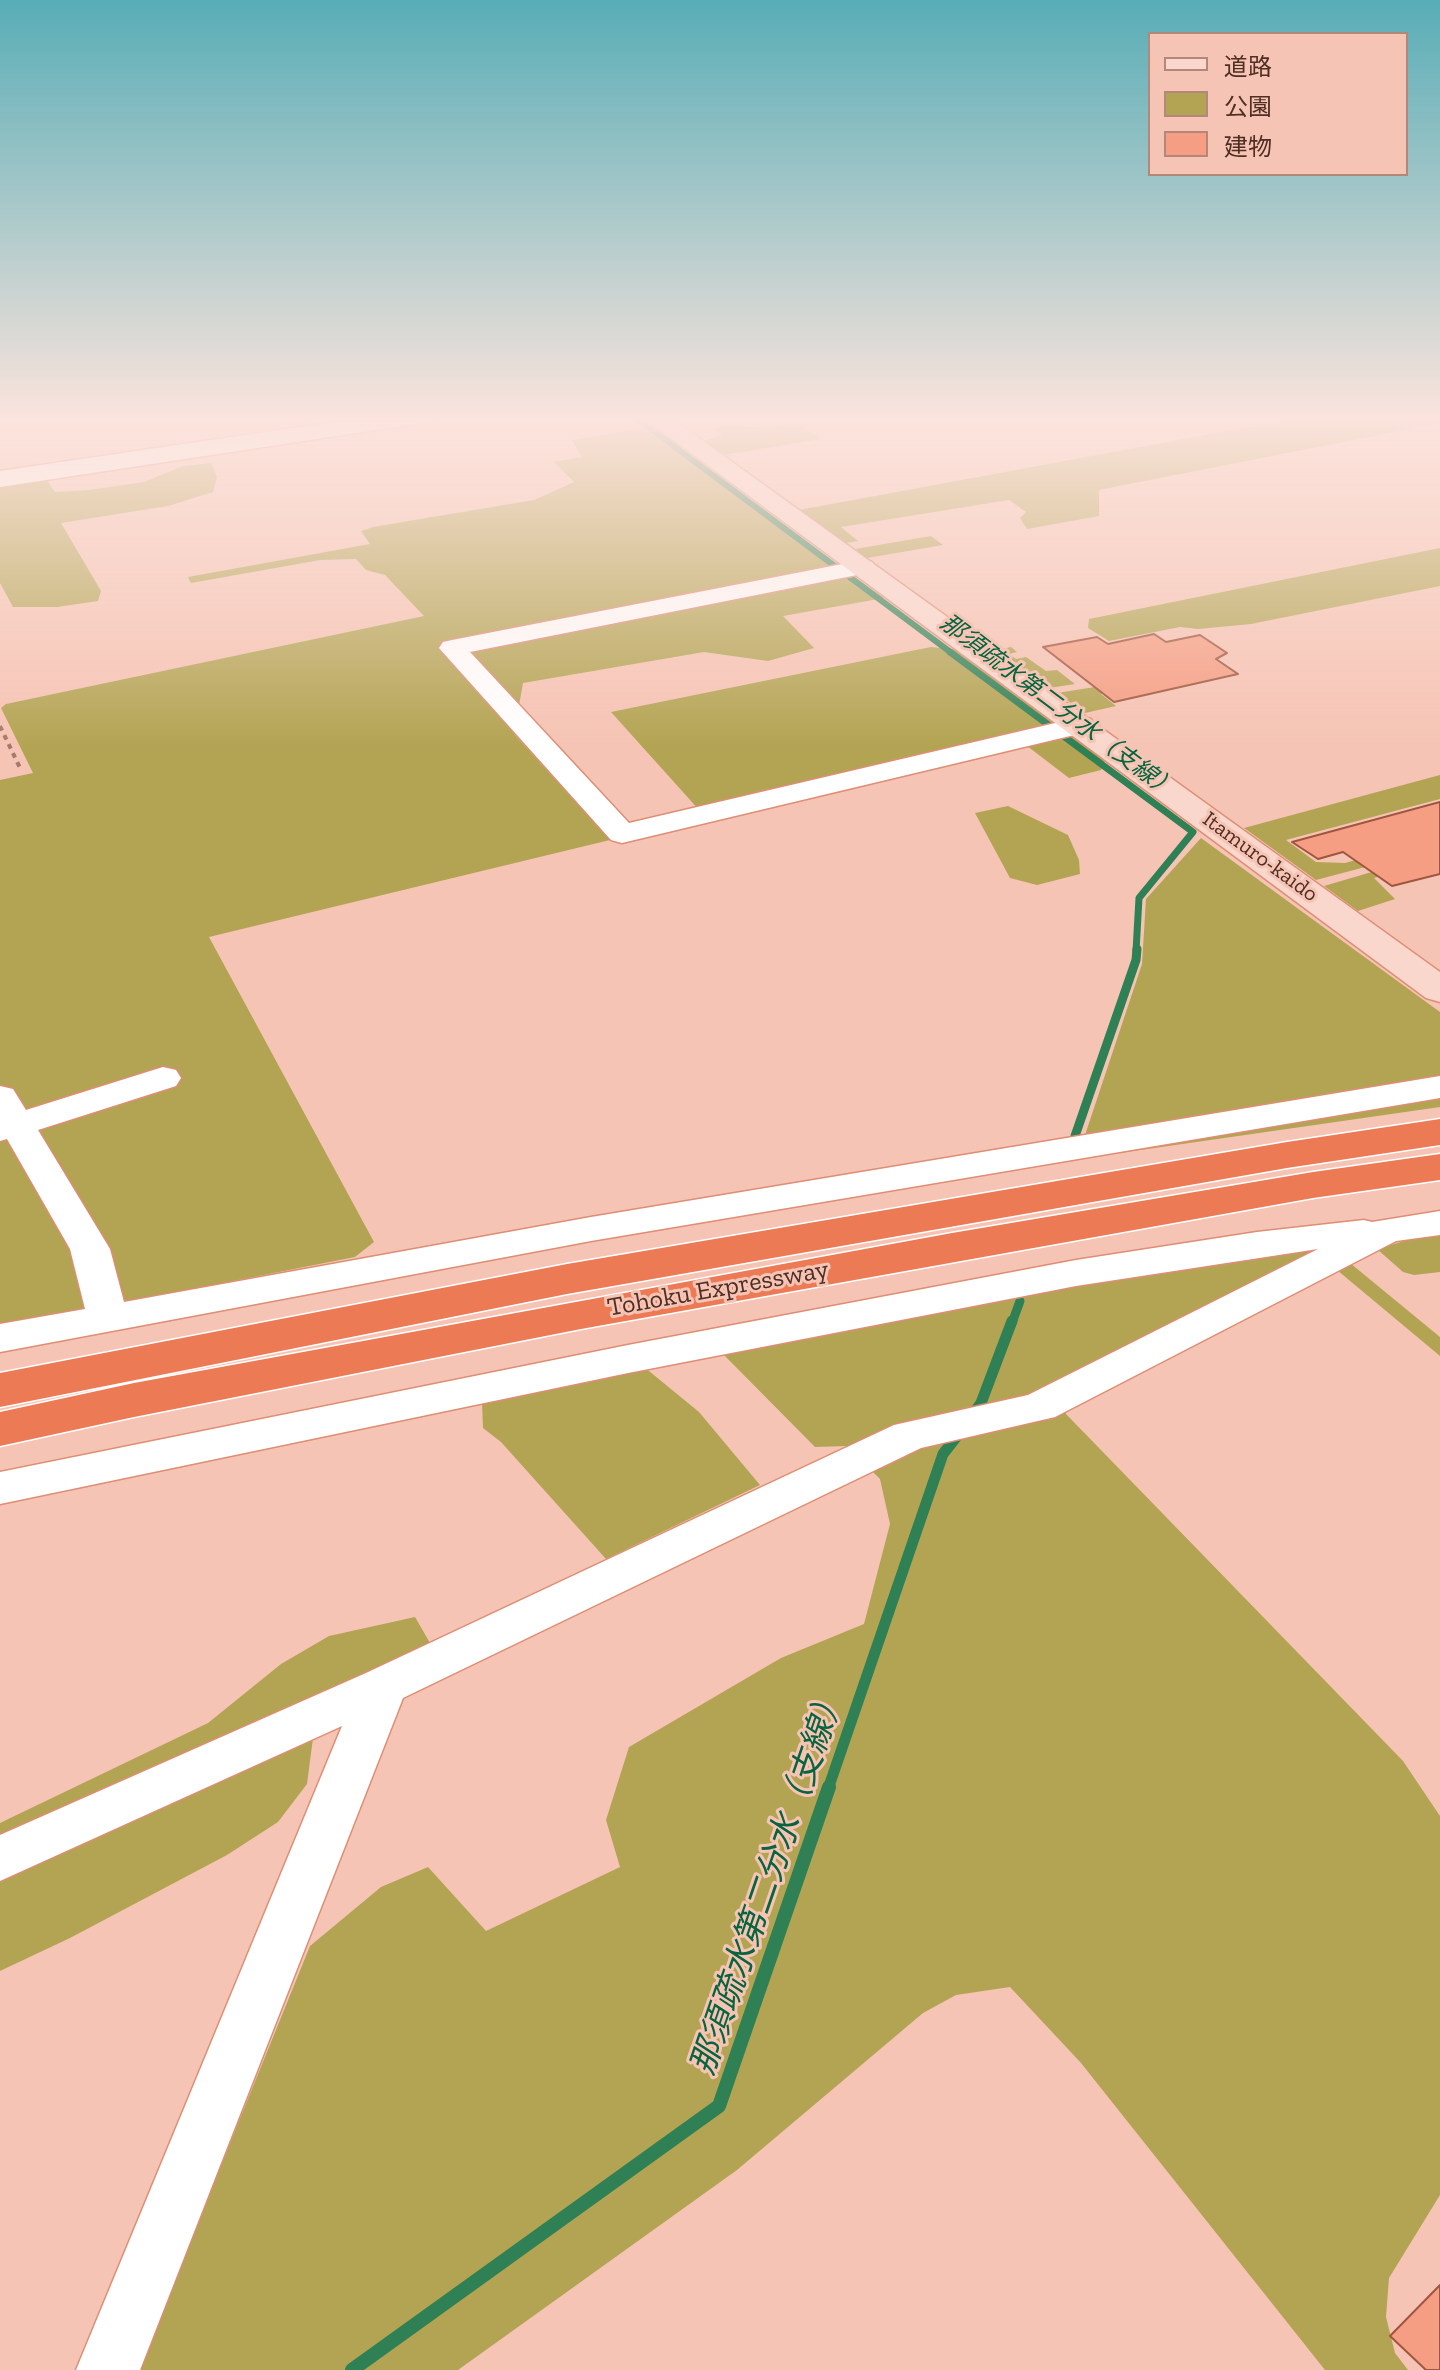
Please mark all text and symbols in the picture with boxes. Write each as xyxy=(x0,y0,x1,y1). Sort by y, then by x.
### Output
legend xyxy=(1148,32,1408,176)
text: 道路 xyxy=(1224,52,1272,81)
text: 公園 xyxy=(1224,92,1272,121)
text: 建物 xyxy=(1224,132,1272,161)
water label: 那須疏水第二分水（支線） xyxy=(934,609,1182,805)
street label: Itamuro-kaido xyxy=(1197,806,1323,908)
street label: Tohoku Expressway xyxy=(605,1254,831,1324)
water label: 那須疏水第二分水（支線） xyxy=(683,1681,855,2081)

